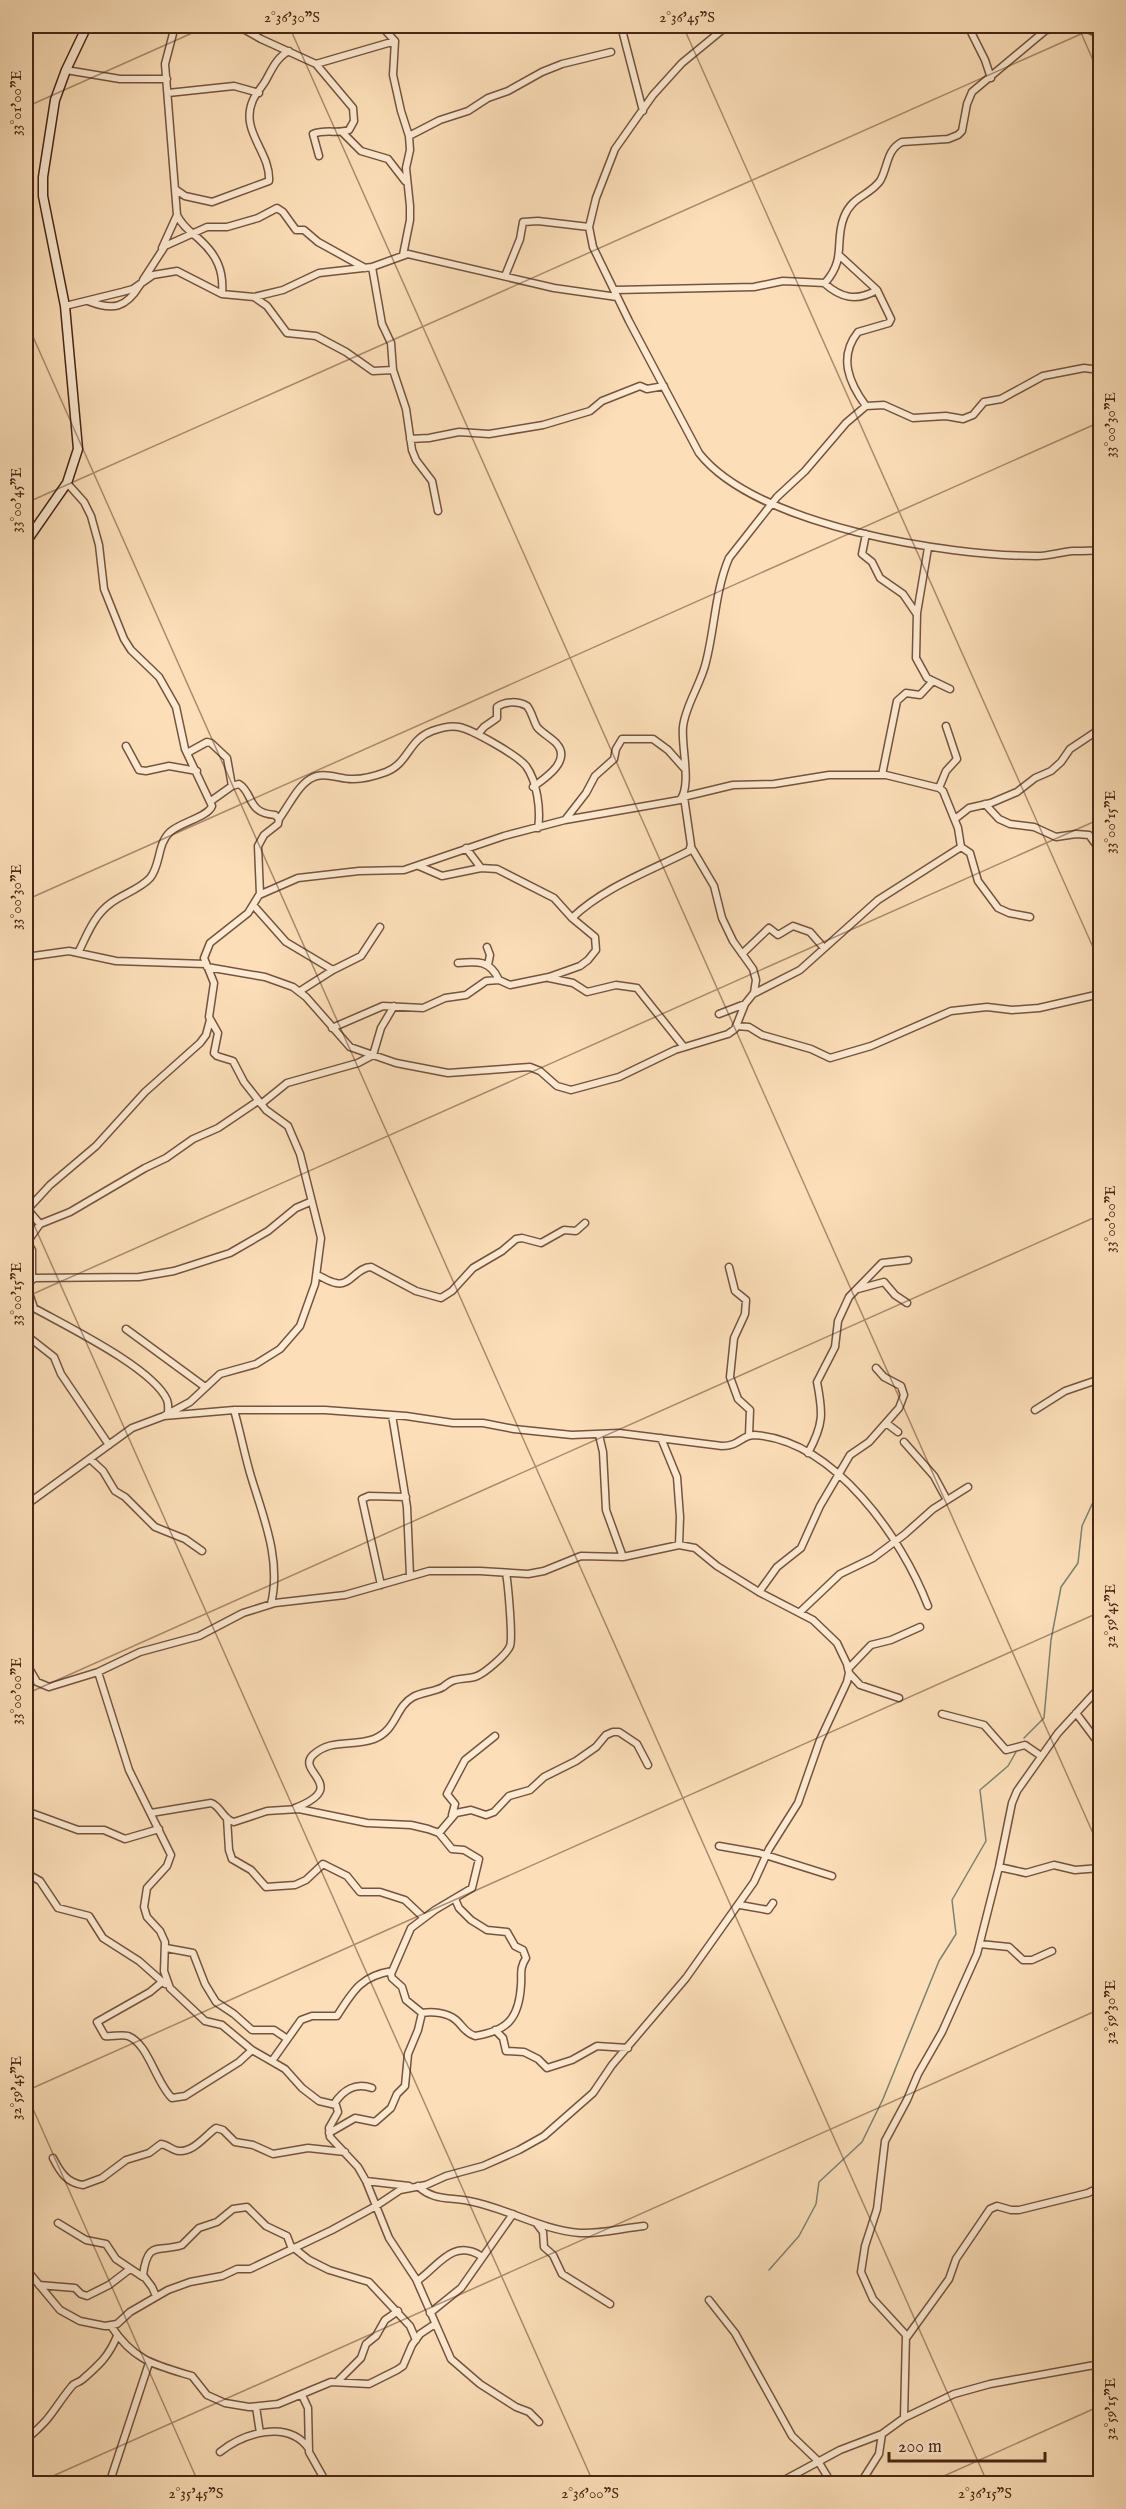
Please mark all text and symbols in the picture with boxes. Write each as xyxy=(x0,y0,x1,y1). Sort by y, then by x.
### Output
text: 2°36'30"S xyxy=(264,8,320,27)
text: 2°36'45"S xyxy=(659,8,715,27)
text: 33°01'00"E xyxy=(7,70,26,136)
text: 33°00'30"E xyxy=(1101,392,1120,458)
text: 33°00'45"E xyxy=(7,467,26,533)
text: 33°00'15"E xyxy=(1101,790,1120,854)
text: 33°00'30"E xyxy=(7,864,26,930)
text: 33°00'00"E xyxy=(1101,1185,1120,1253)
text: 33°00'15"E xyxy=(7,1262,26,1326)
text: 32°59'45"E xyxy=(1101,1584,1120,1648)
text: 33°00'00"E xyxy=(7,1657,26,1725)
text: 32°59'30"E xyxy=(1101,1980,1120,2044)
text: 32°59'45"E xyxy=(7,2056,26,2120)
text: 32°59'15"E xyxy=(1101,2378,1120,2440)
scale bar xyxy=(889,2425,1045,2463)
text: 200 m xyxy=(898,2436,942,2459)
text: 2°35'45"S xyxy=(169,2484,223,2503)
text: 2°36'00"S xyxy=(561,2484,619,2503)
text: 2°36'15"S xyxy=(958,2484,1012,2503)

